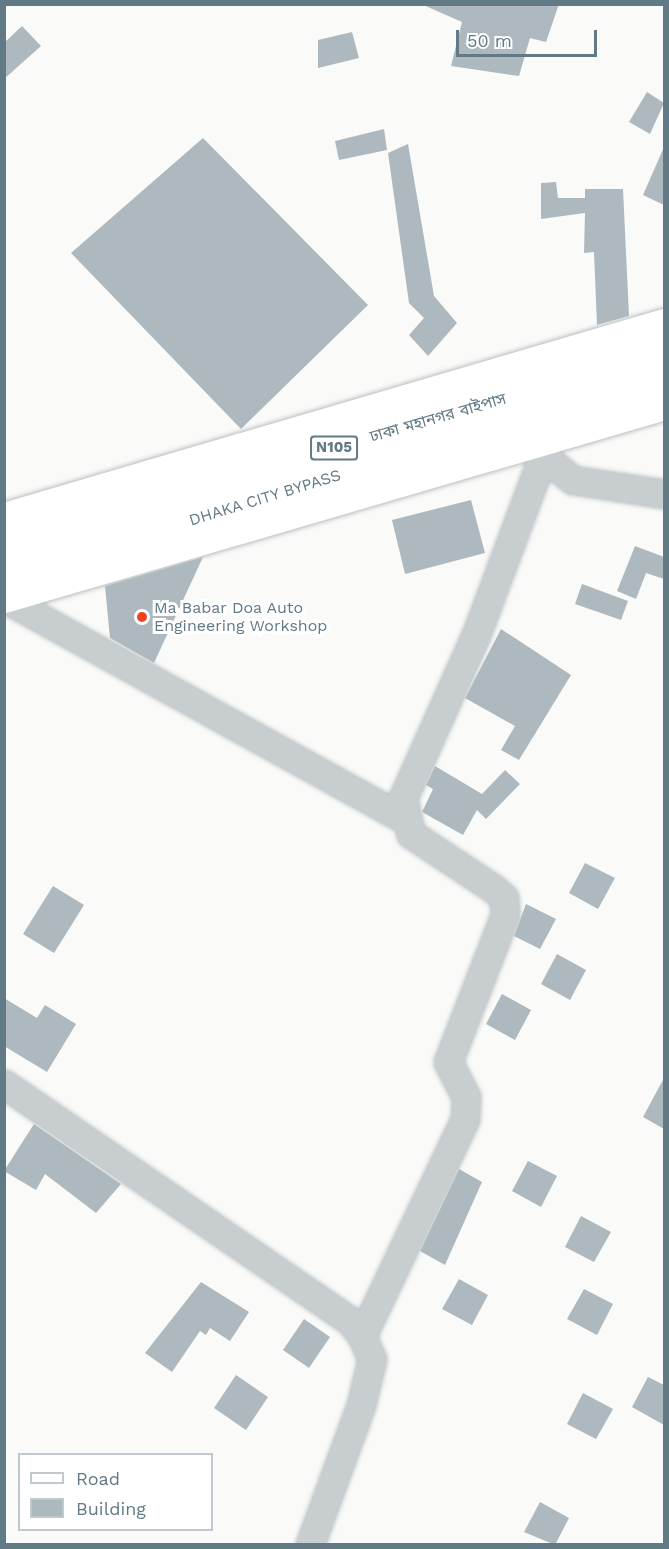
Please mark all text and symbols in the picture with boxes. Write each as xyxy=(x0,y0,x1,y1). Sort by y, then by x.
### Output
scale bar xyxy=(459,18,600,56)
text: 50 m xyxy=(467,30,512,51)
street label: ঢাকা মহানগর বাইপাস xyxy=(367,389,509,447)
road number: N105 xyxy=(310,436,358,460)
street label: DHAKA CITY BYPASS xyxy=(186,466,344,530)
place label: Ma Babar Doa Auto Engineering Workshop xyxy=(154,598,328,636)
marker: Ma Babar Doa Auto Engineering Workshop xyxy=(135,610,149,624)
legend xyxy=(18,1453,213,1531)
text: Road xyxy=(76,1468,120,1489)
text: Building xyxy=(76,1498,146,1519)

